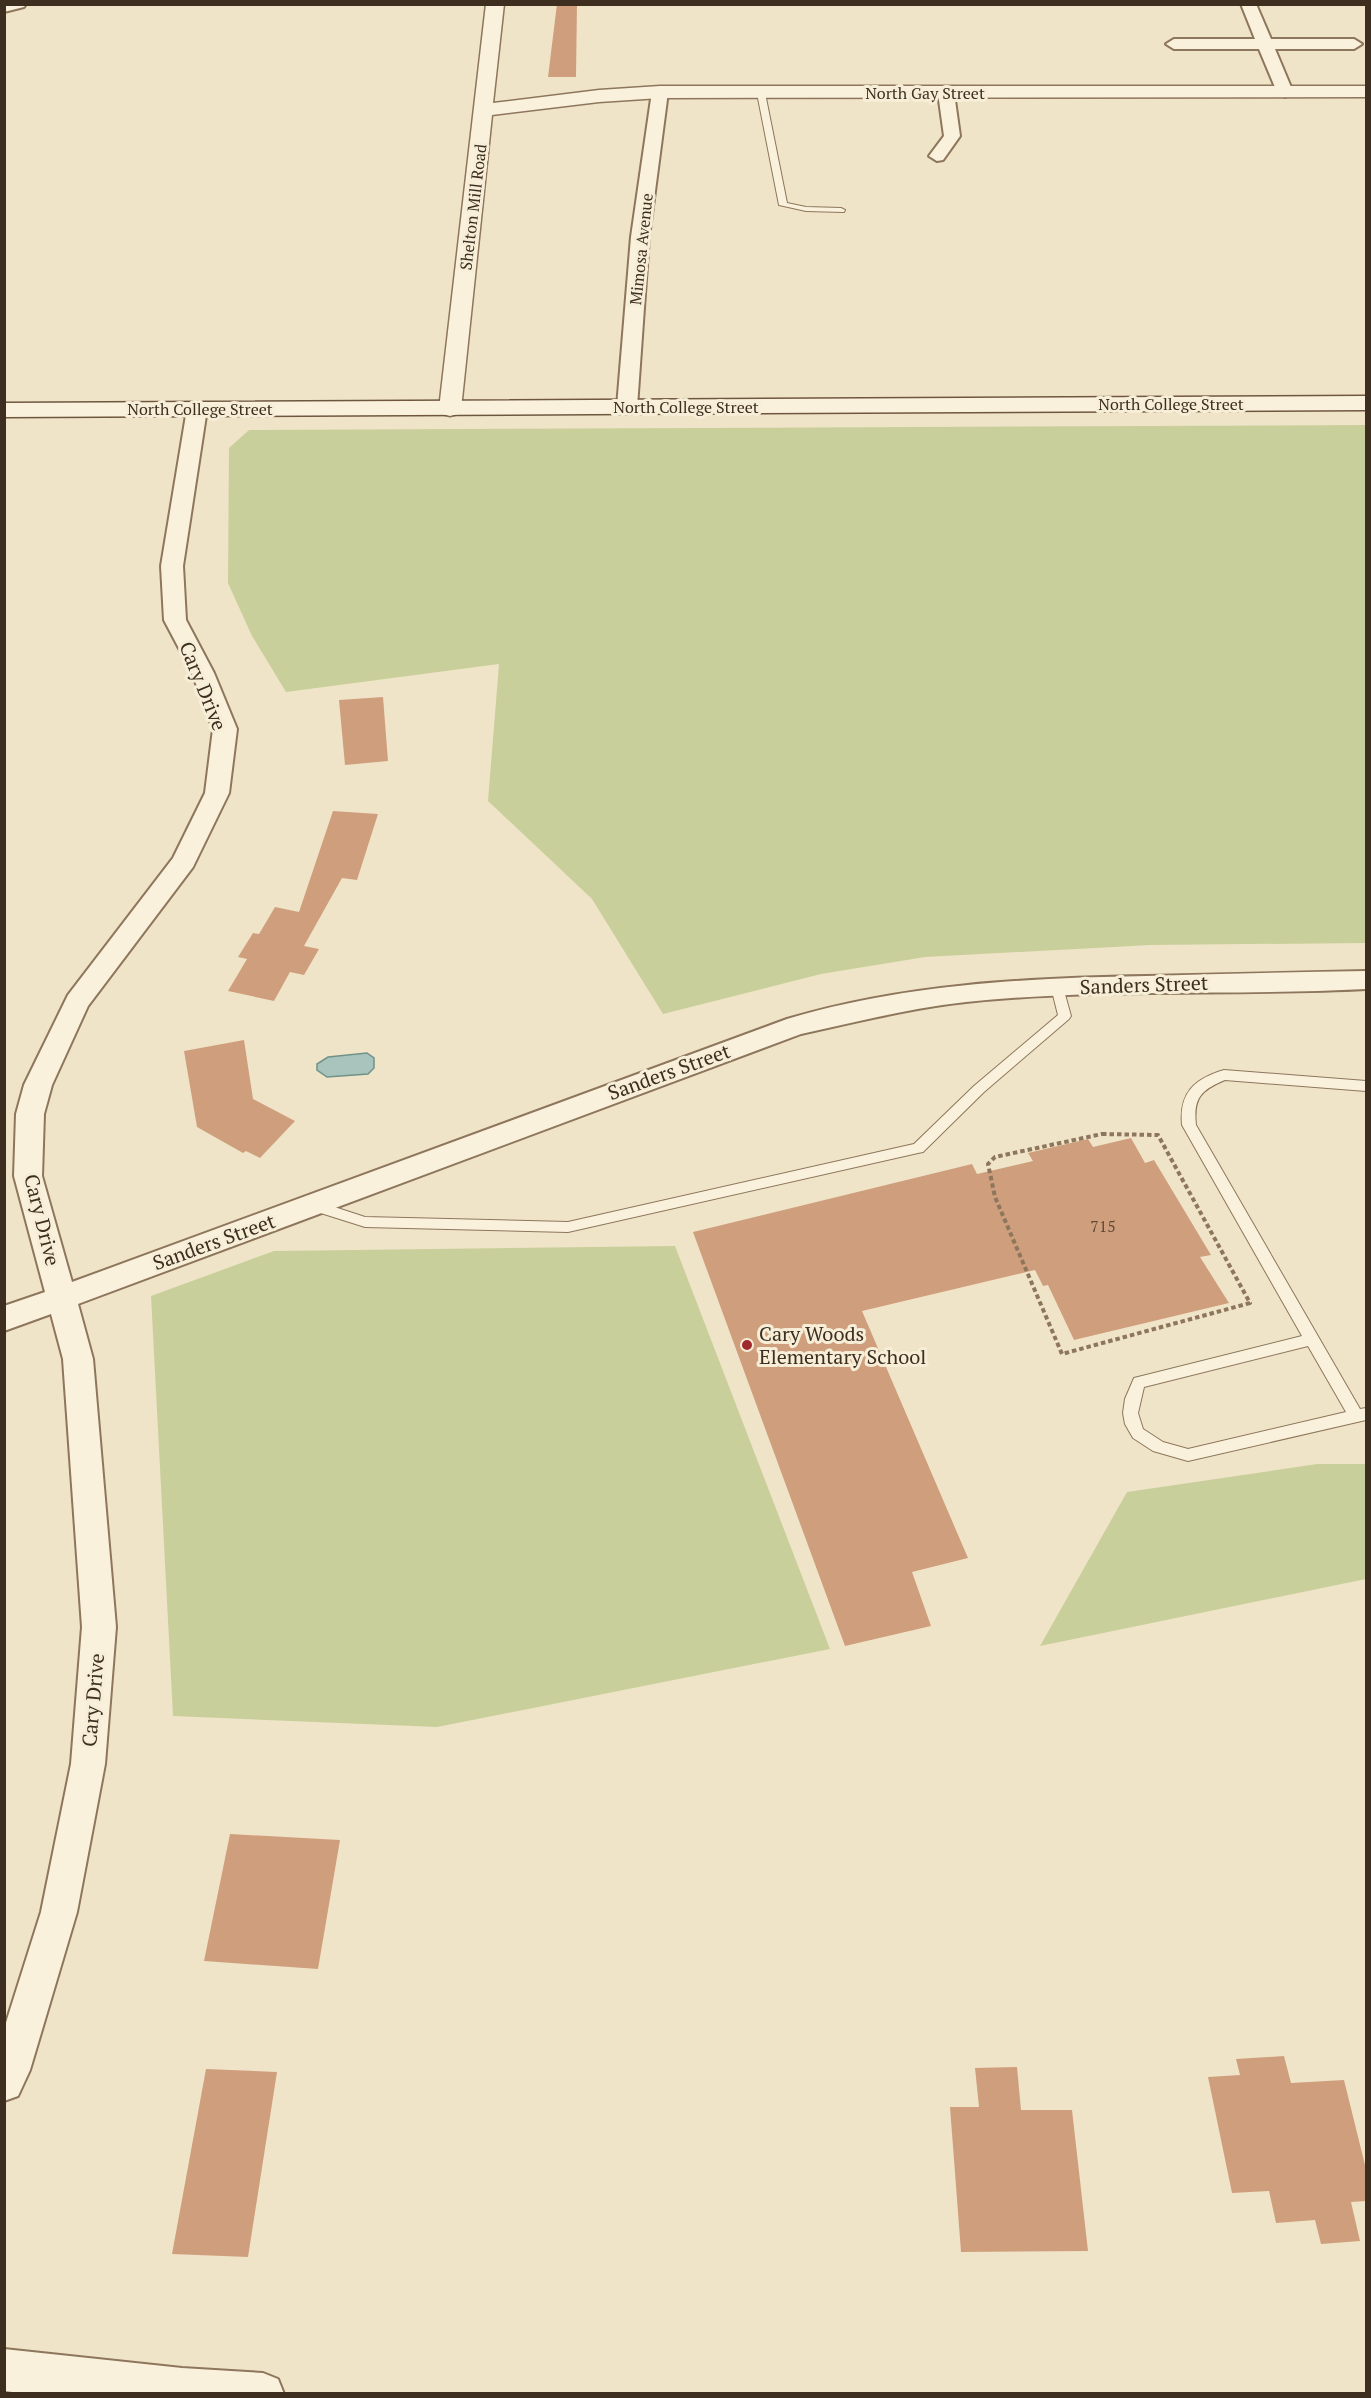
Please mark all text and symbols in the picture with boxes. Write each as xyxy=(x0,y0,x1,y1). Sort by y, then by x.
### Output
street label: North Gay Street xyxy=(865,82,985,104)
street label: Shelton Mill Road xyxy=(454,143,492,271)
street label: Mimosa Avenue xyxy=(624,192,658,306)
street label: North College Street xyxy=(1098,393,1244,415)
street label: North College Street xyxy=(613,396,759,418)
street label: North College Street xyxy=(127,398,273,420)
street label: Cary Drive xyxy=(173,637,234,734)
street label: Sanders Street xyxy=(1079,969,1209,1000)
street label: Sanders Street xyxy=(604,1037,734,1106)
street label: Cary Drive xyxy=(18,1171,67,1269)
street label: Sanders Street xyxy=(149,1207,279,1276)
house number: 715 xyxy=(1090,1215,1116,1237)
place label: Cary Woods Elementary School xyxy=(759,1320,926,1370)
marker: Cary Woods Elementary School xyxy=(740,1338,754,1352)
street label: Cary Drive xyxy=(75,1652,110,1748)

